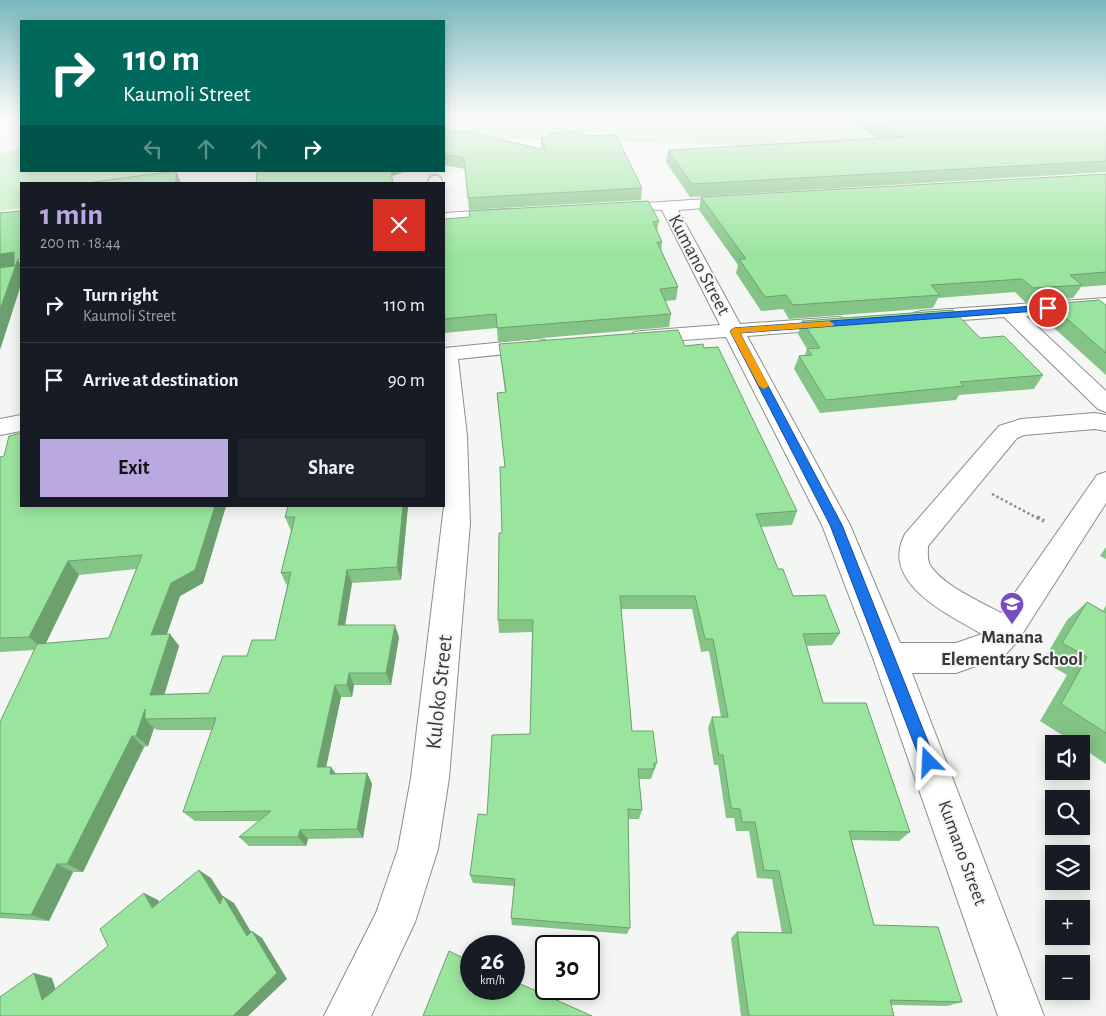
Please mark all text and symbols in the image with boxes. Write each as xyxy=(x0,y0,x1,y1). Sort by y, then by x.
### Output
icon: right xyxy=(40,40,105,105)
text: 110 m xyxy=(123,42,200,77)
text: Kaumoli Street xyxy=(123,83,251,105)
icon: left xyxy=(139,135,167,163)
icon: ahead xyxy=(192,135,220,163)
icon: ahead xyxy=(245,135,273,163)
icon: right xyxy=(298,135,326,163)
button: close xyxy=(373,199,425,251)
text: 1 min xyxy=(40,200,103,230)
street label: Kumano Street xyxy=(665,212,733,318)
text: 200 m · 18:44 xyxy=(40,235,121,251)
text: Turn right xyxy=(83,286,158,305)
pin xyxy=(1027,287,1069,329)
icon: right xyxy=(40,291,68,319)
icon: arrive xyxy=(1034,294,1062,322)
text: 110 m xyxy=(384,296,425,315)
text: Kaumoli Street xyxy=(83,308,176,324)
icon: arrive xyxy=(40,366,68,394)
text: Arrive at destination xyxy=(83,371,239,390)
text: 90 m xyxy=(388,371,425,390)
button: Exit xyxy=(40,439,228,497)
button: Share xyxy=(238,439,425,497)
school or university icon: Manana Elementary School xyxy=(999,591,1025,625)
place label: Manana Elementary School xyxy=(941,628,1083,669)
street label: Kuloko Street xyxy=(422,634,456,750)
position arrow xyxy=(902,735,954,787)
map controls xyxy=(1045,735,1090,1000)
button: sound xyxy=(1045,735,1090,780)
button: search xyxy=(1045,790,1090,835)
street label: Kumano Street xyxy=(934,798,990,908)
button: layers xyxy=(1045,845,1090,890)
button: + xyxy=(1045,900,1090,945)
speed limit sign: 30 xyxy=(535,935,600,1000)
text: 26 xyxy=(481,949,504,974)
button: − xyxy=(1045,955,1090,1000)
text: km/h xyxy=(480,974,505,986)

